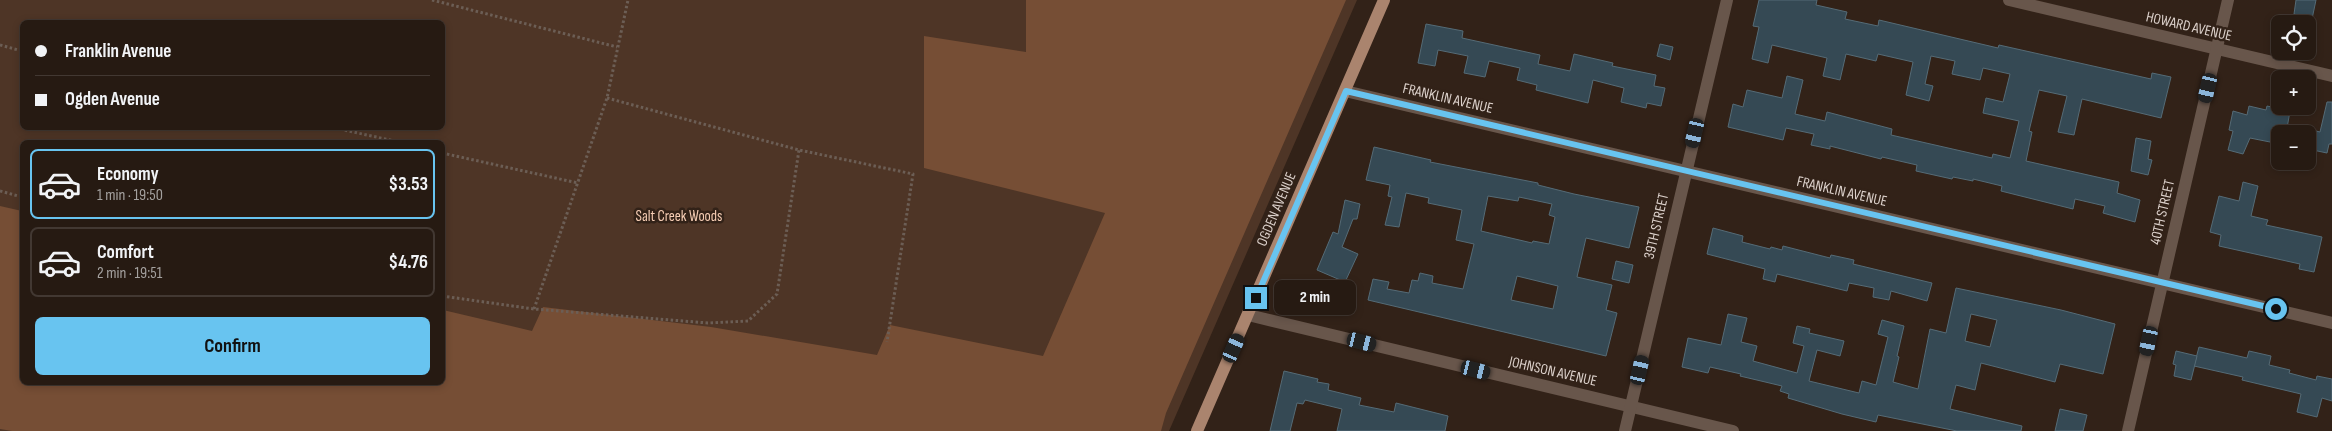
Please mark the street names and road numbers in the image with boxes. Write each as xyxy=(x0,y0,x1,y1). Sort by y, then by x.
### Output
street label: HOWARD AVENUE xyxy=(2144,7,2234,46)
street label: FRANKLIN AVENUE xyxy=(1401,79,1495,118)
street label: OGDEN AVENUE xyxy=(1252,169,1301,249)
street label: FRANKLIN AVENUE xyxy=(1795,172,1889,211)
street label: 40TH STREET xyxy=(2146,178,2179,247)
street label: 39TH STREET xyxy=(1640,191,1673,261)
street label: JOHNSON AVENUE xyxy=(1506,352,1599,391)

